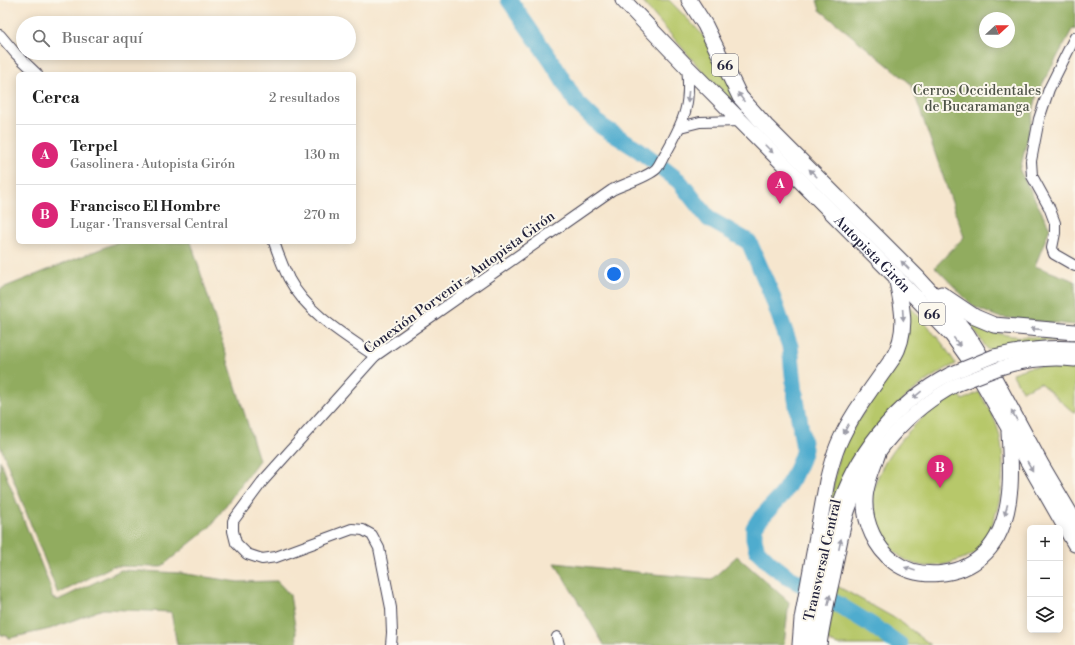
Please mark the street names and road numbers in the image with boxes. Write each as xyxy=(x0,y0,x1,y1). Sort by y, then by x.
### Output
road number: 66 xyxy=(712,54,738,76)
street label: Conexión Porvenir - Autopista Girón xyxy=(360,207,559,358)
street label: Autopista Girón xyxy=(829,211,915,297)
road number: 66 xyxy=(919,303,945,325)
street label: Transversal Central xyxy=(800,498,846,623)

